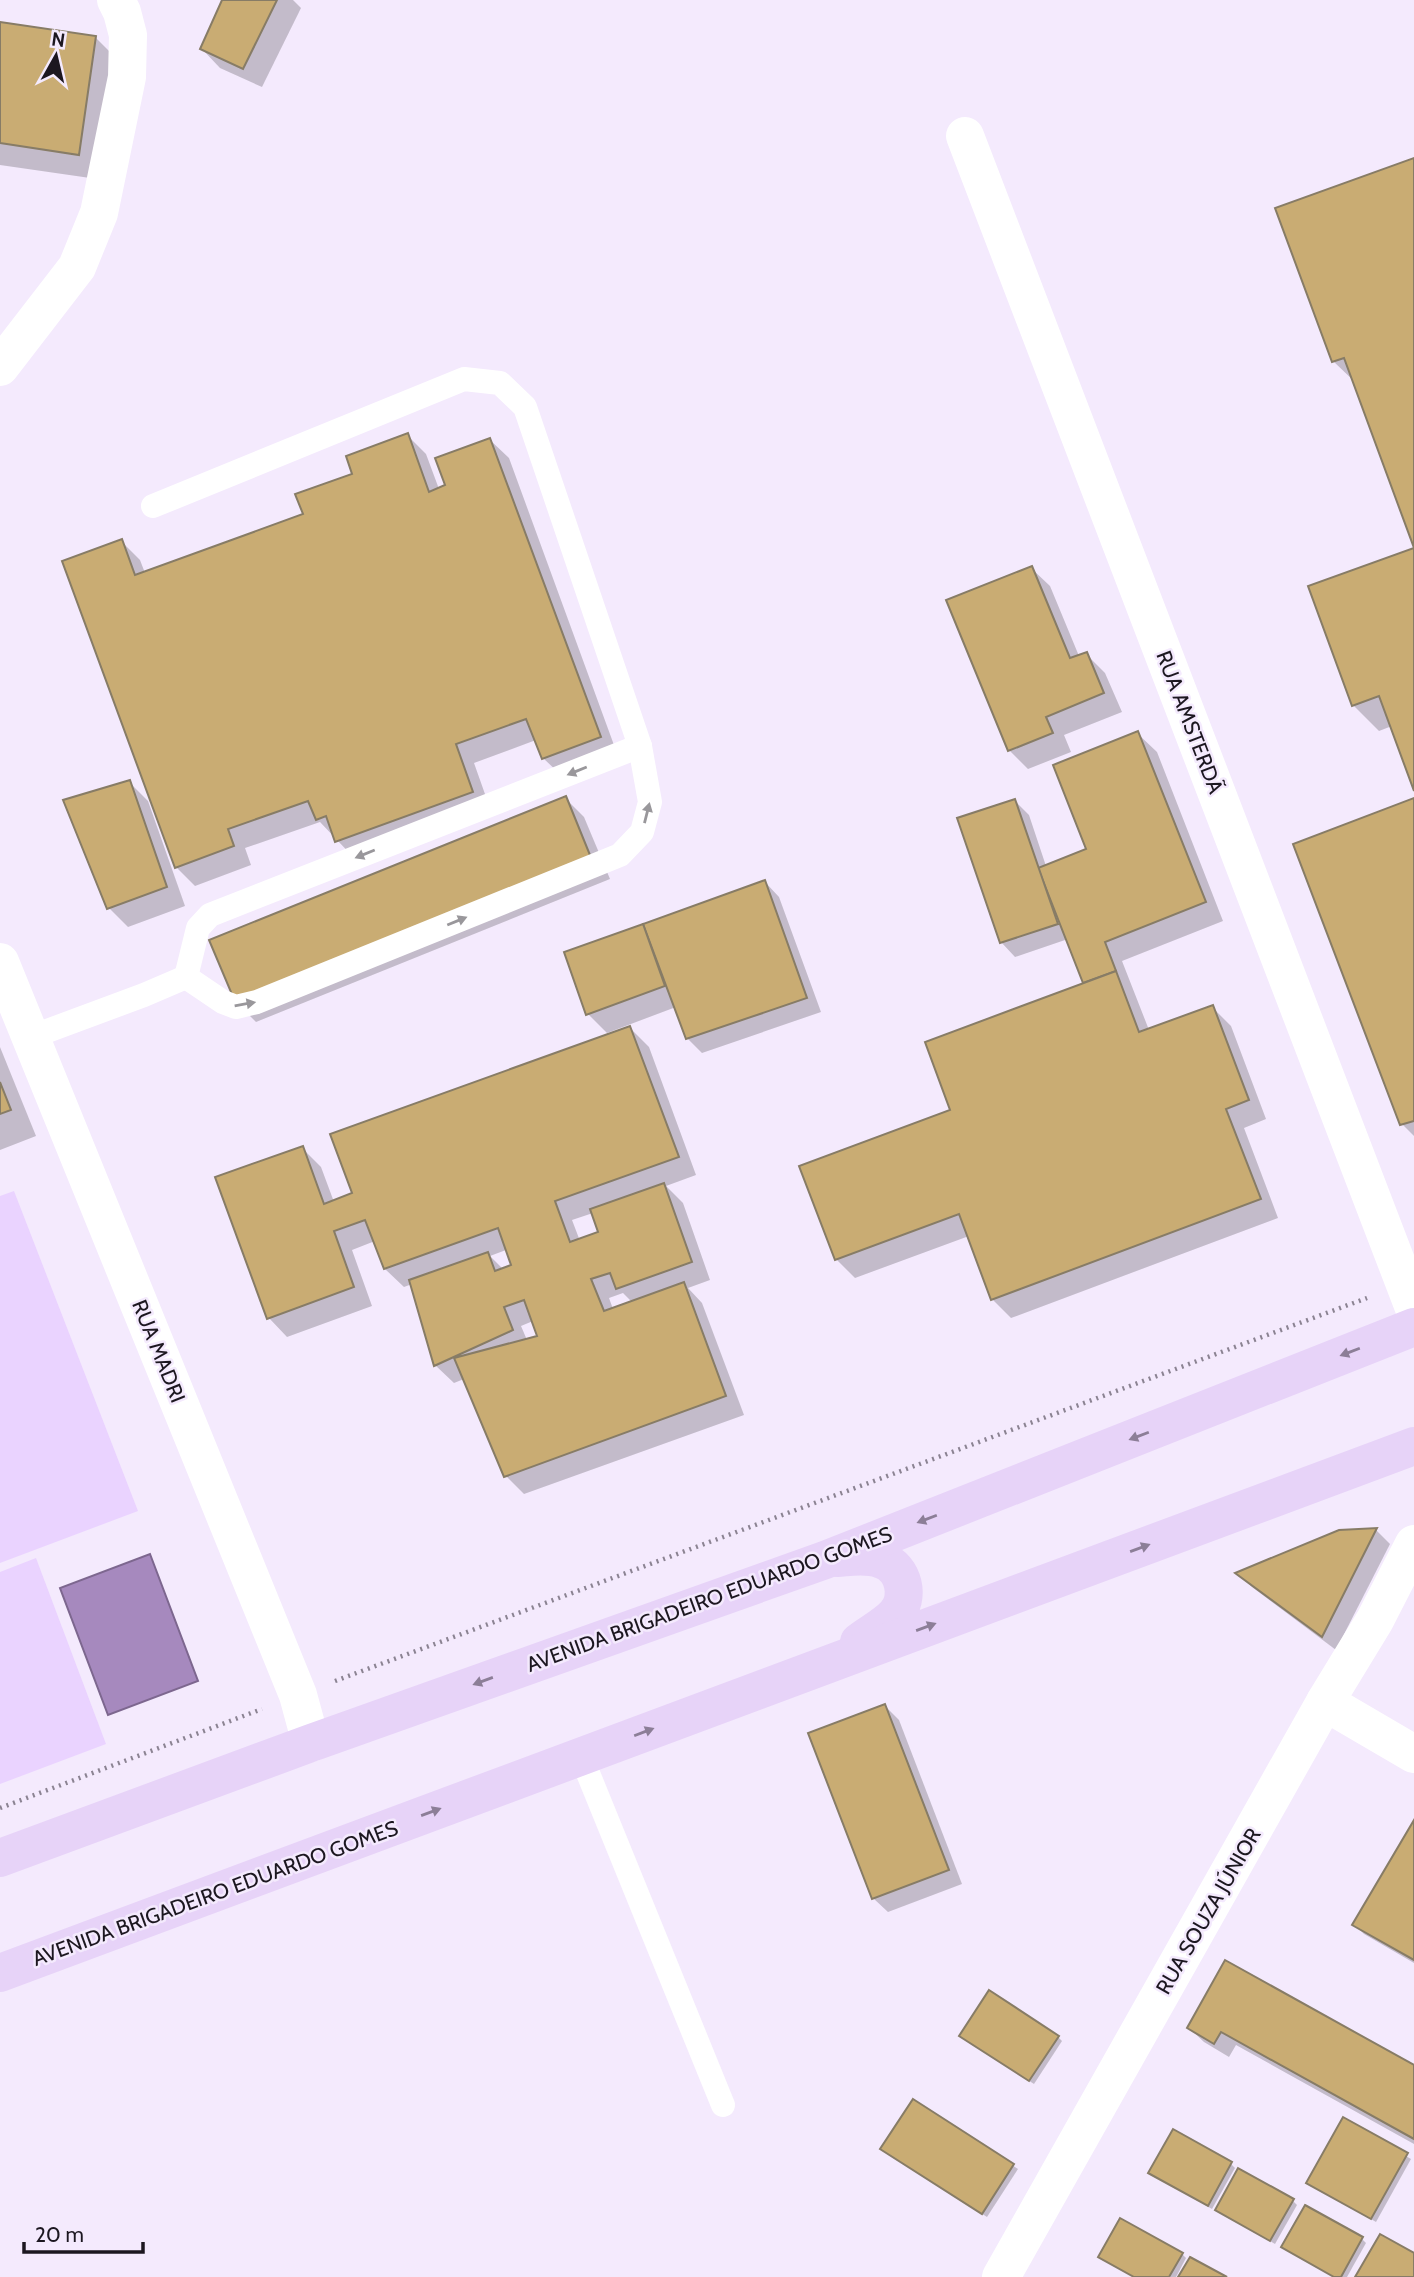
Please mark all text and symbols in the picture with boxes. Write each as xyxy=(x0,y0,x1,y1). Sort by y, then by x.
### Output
north arrow xyxy=(21,21,91,91)
text: N xyxy=(50,27,67,52)
street label: RUA AMSTERDÃ xyxy=(1151,647,1230,797)
one-way arrow xyxy=(566,765,587,776)
one-way arrow xyxy=(642,802,653,824)
one-way arrow xyxy=(355,849,376,860)
one-way arrow xyxy=(446,915,467,926)
one-way arrow xyxy=(234,998,256,1009)
street label: RUA MADRI xyxy=(127,1296,191,1406)
one-way arrow xyxy=(1340,1347,1361,1358)
one-way arrow xyxy=(1128,1430,1149,1441)
one-way arrow xyxy=(917,1514,938,1525)
street label: AVENIDA BRIGADEIRO EDUARDO GOMES xyxy=(523,1521,895,1677)
one-way arrow xyxy=(1129,1542,1150,1553)
one-way arrow xyxy=(916,1621,937,1632)
one-way arrow xyxy=(473,1676,494,1687)
one-way arrow xyxy=(634,1727,655,1738)
one-way arrow xyxy=(421,1806,442,1817)
street label: AVENIDA BRIGADEIRO EDUARDO GOMES xyxy=(29,1815,401,1971)
street label: RUA SOUZA JÚNIOR xyxy=(1150,1823,1266,1998)
scale bar xyxy=(24,2210,144,2254)
text: 20 m xyxy=(35,2222,84,2247)

